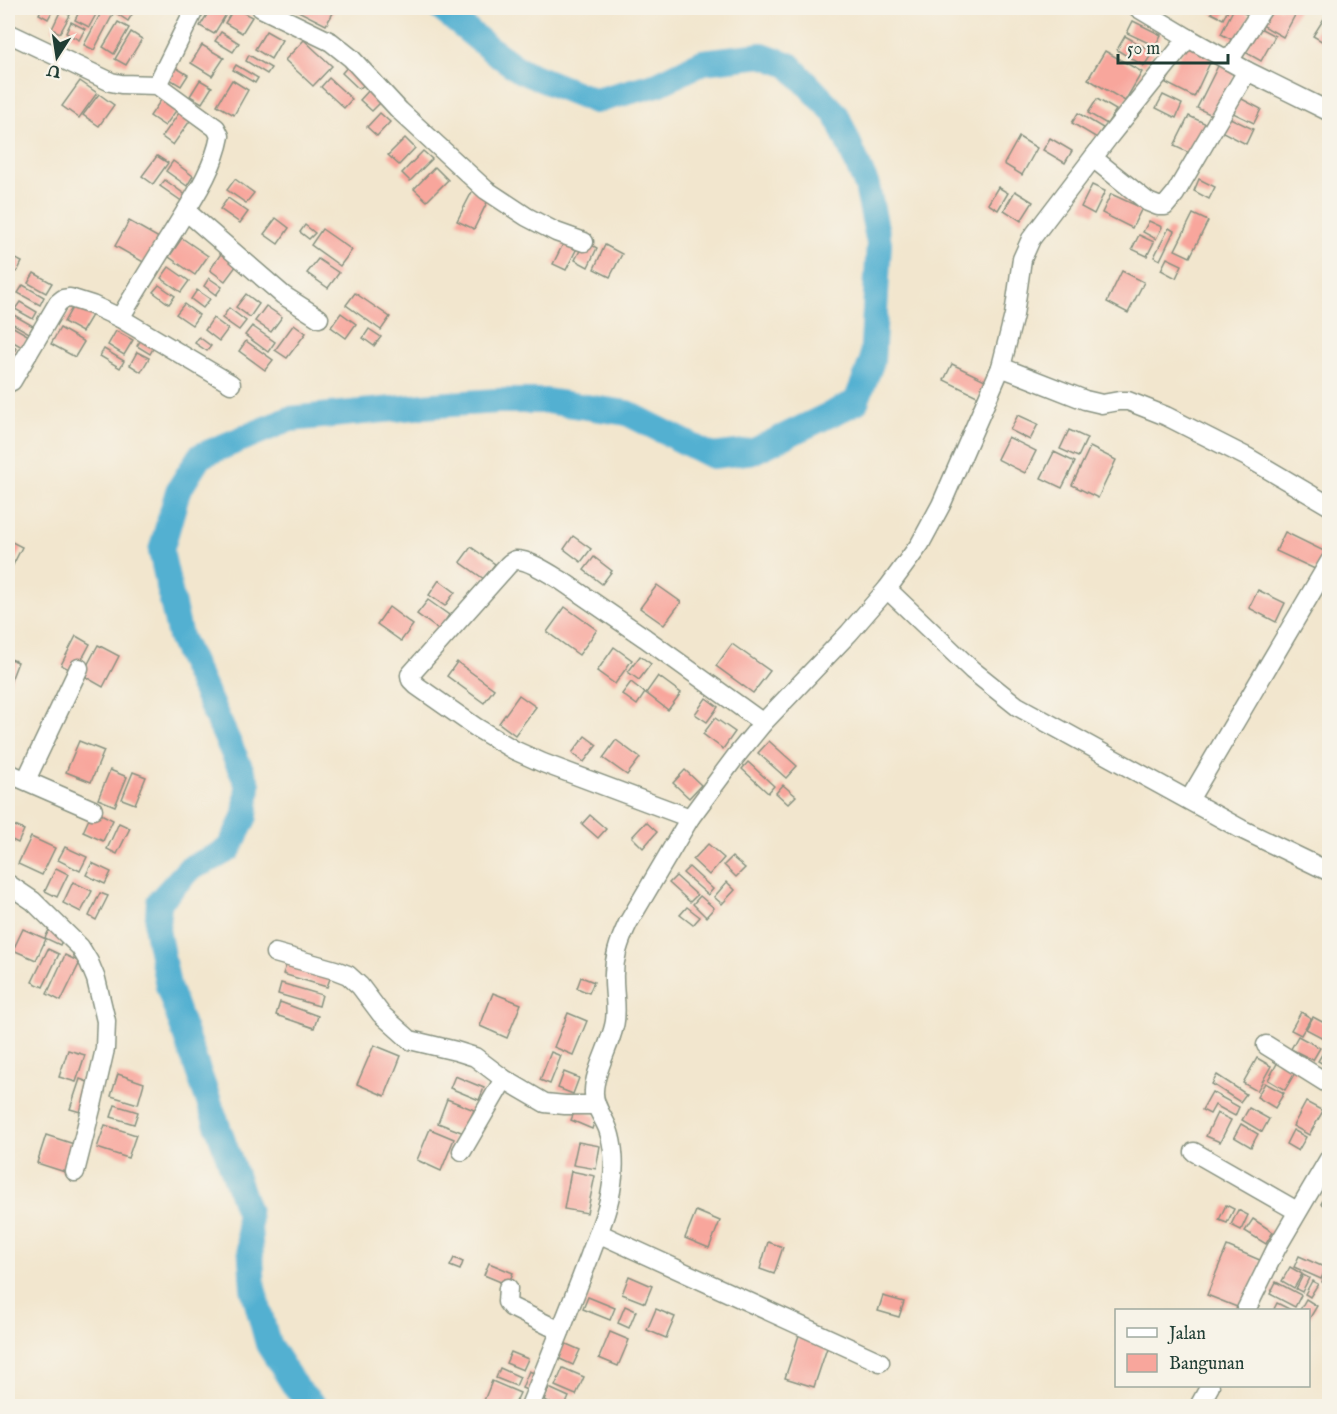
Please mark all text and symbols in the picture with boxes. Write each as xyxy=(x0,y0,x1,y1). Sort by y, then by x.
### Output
north arrow xyxy=(27,27,87,87)
scale bar xyxy=(1118,27,1228,65)
text: 50 m xyxy=(1127,38,1160,61)
text: U xyxy=(45,58,64,81)
legend xyxy=(1115,1309,1310,1387)
text: Jalan xyxy=(1167,1323,1206,1346)
text: Bangunan xyxy=(1169,1353,1245,1376)

